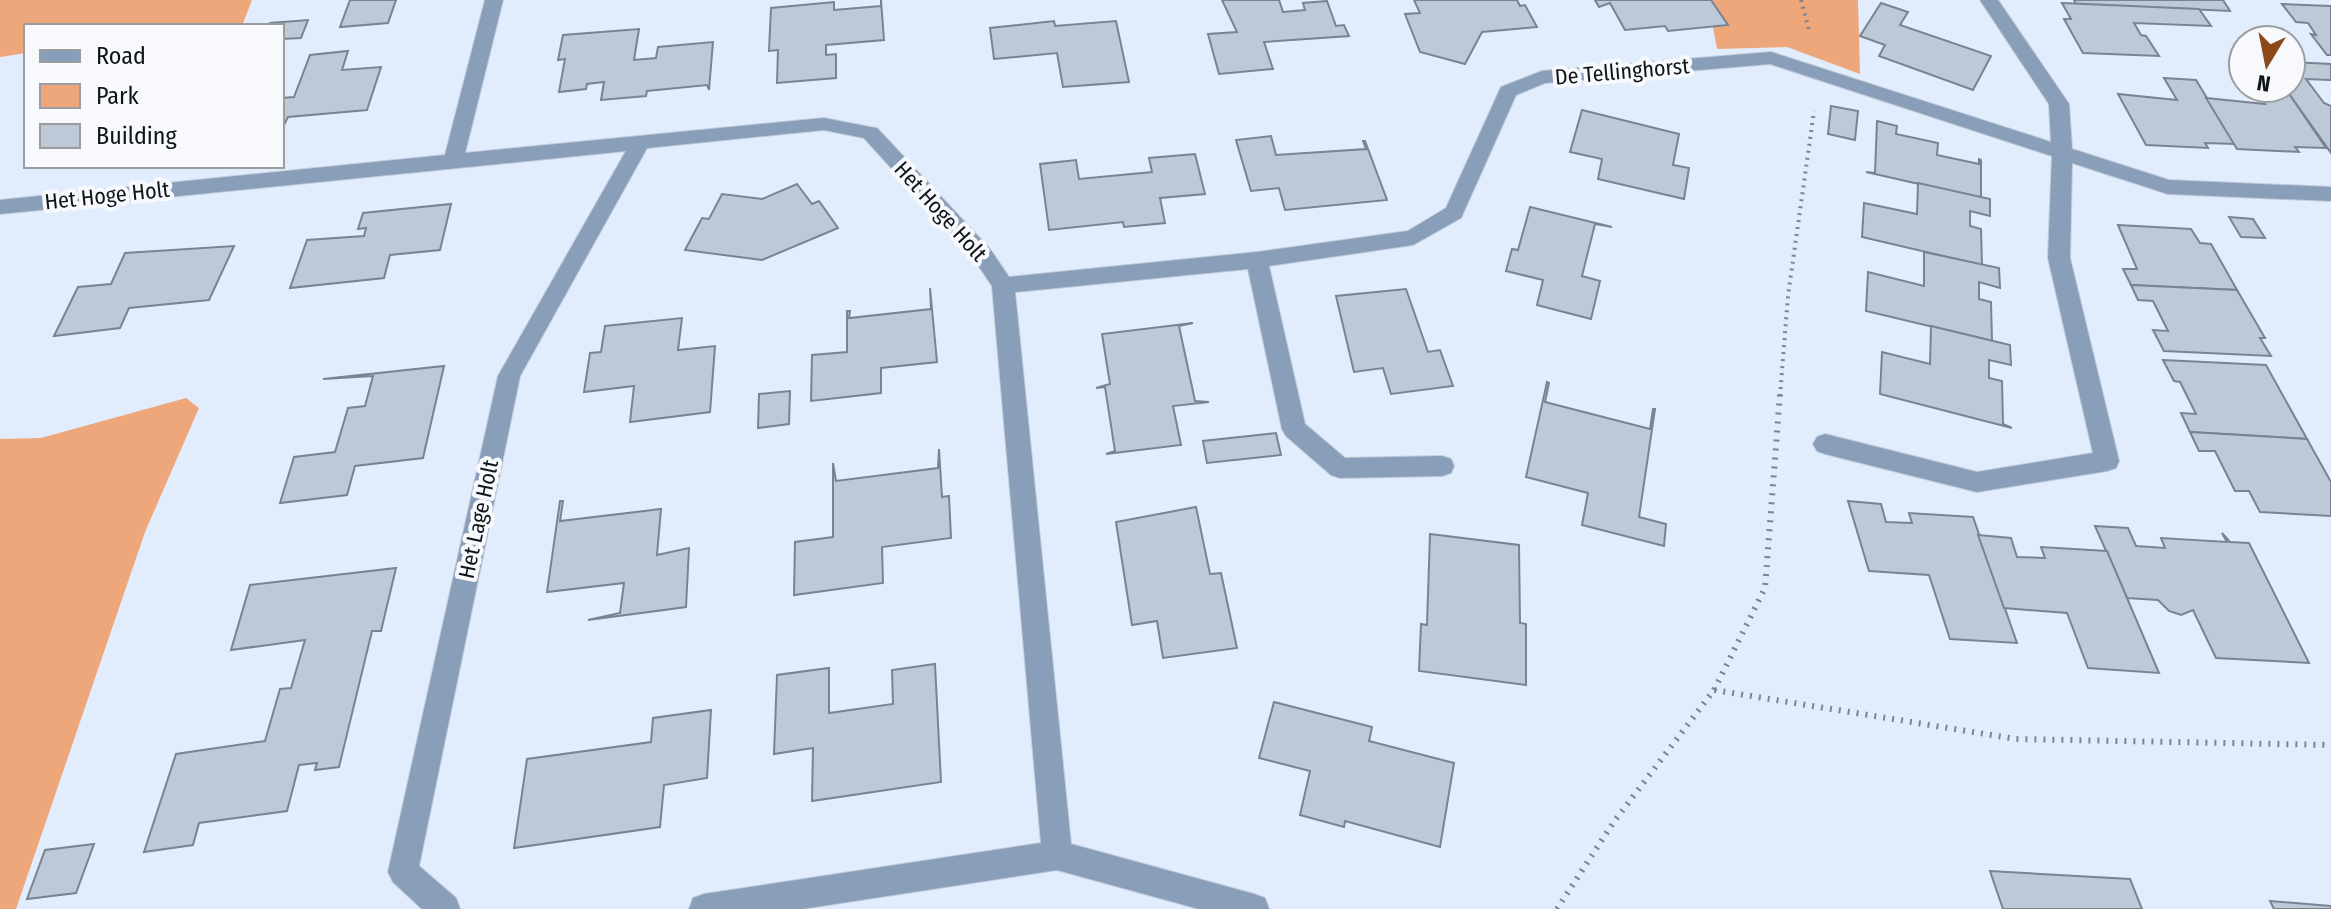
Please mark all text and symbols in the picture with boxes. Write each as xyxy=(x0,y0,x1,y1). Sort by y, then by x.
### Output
legend xyxy=(24,24,284,168)
north arrow xyxy=(2227,24,2307,104)
text: Road xyxy=(96,42,146,70)
street label: De Tellinghorst xyxy=(1554,52,1691,91)
text: N xyxy=(2255,69,2272,98)
text: Park xyxy=(96,82,139,110)
text: Building xyxy=(96,122,178,150)
street label: Het Hoge Holt xyxy=(889,156,993,268)
street label: Het Hoge Holt xyxy=(43,175,172,215)
street label: Het Lage Holt xyxy=(453,457,504,581)

